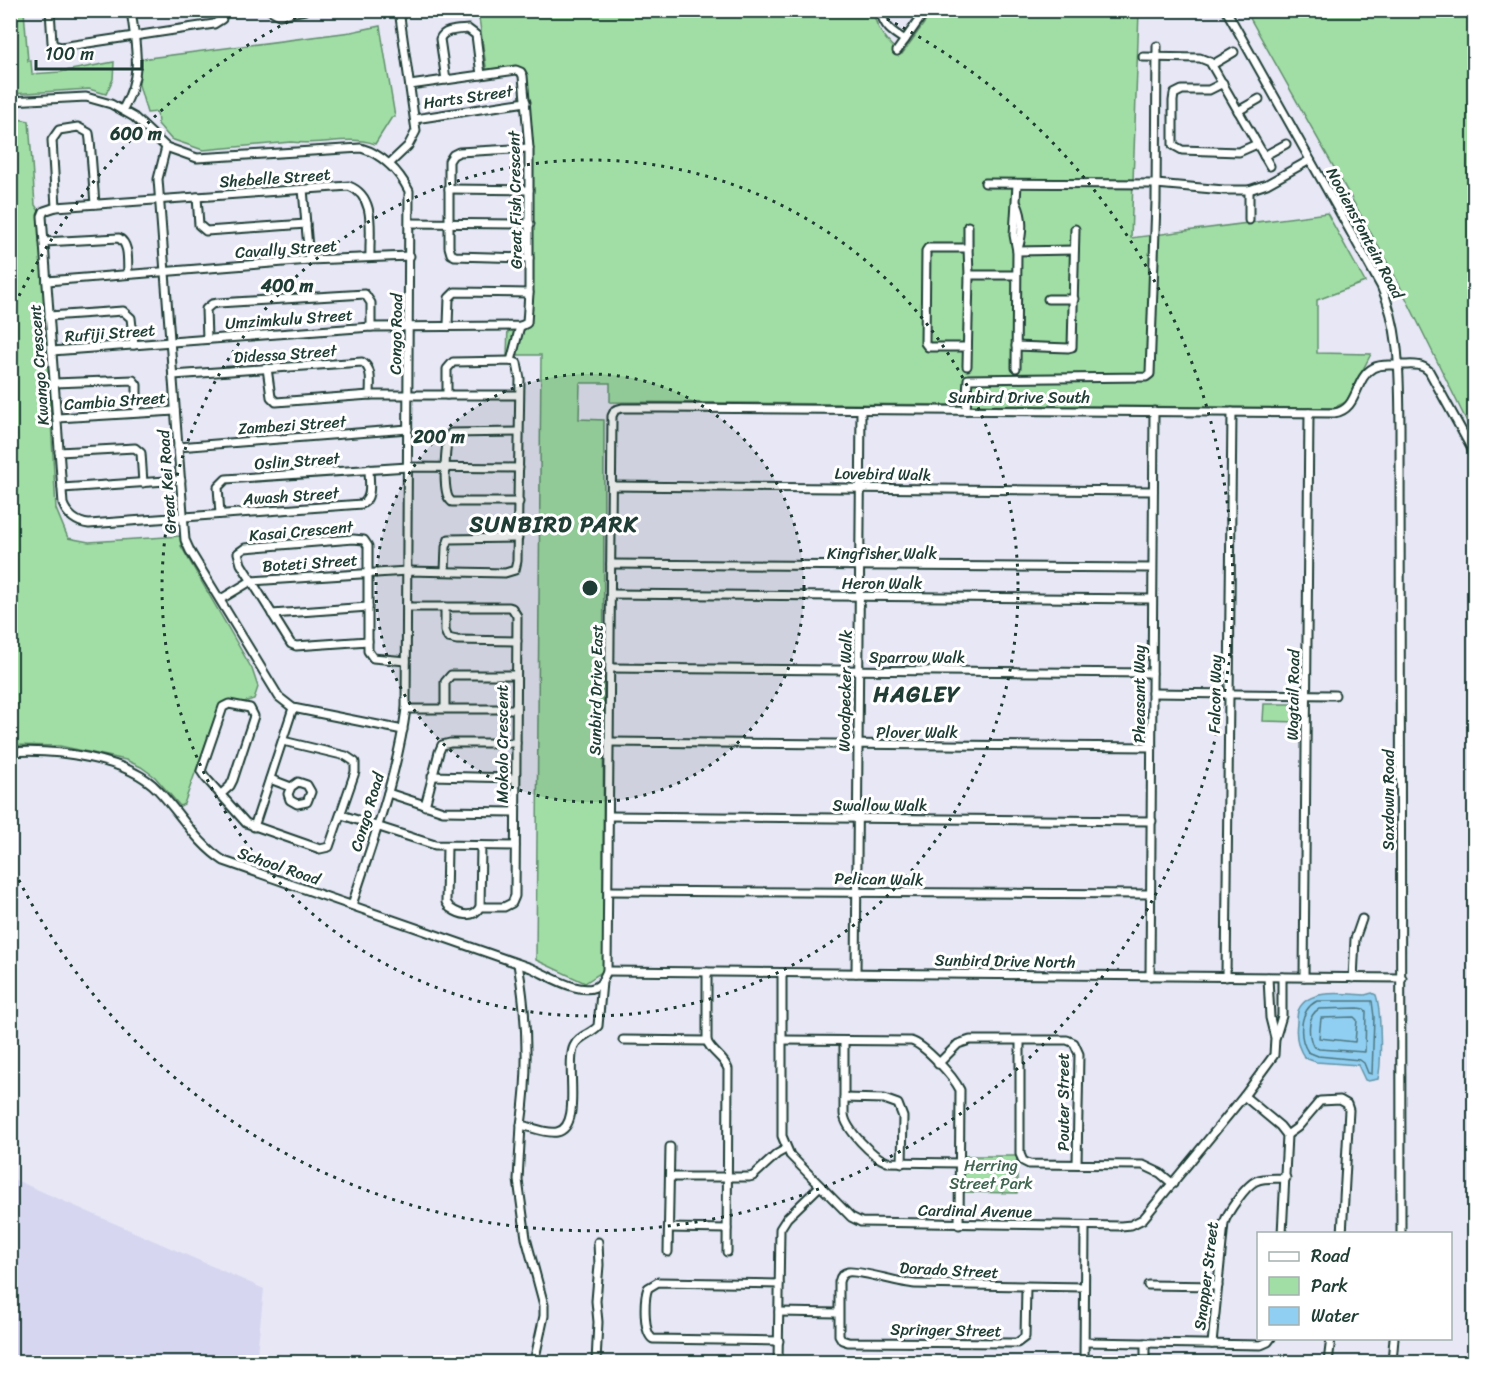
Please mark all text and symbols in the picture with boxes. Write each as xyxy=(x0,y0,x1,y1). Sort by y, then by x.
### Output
scale bar xyxy=(36,33,142,71)
text: 100 m xyxy=(45,38,94,70)
street label: Harts Street xyxy=(421,76,515,118)
text: 600 m xyxy=(109,118,162,150)
street label: Great Fish Crescent xyxy=(499,130,531,269)
street label: Shebelle Street xyxy=(218,160,332,196)
street label: Nooiensfontein Road xyxy=(1318,162,1413,306)
street label: Cavally Street xyxy=(234,231,338,267)
text: 400 m xyxy=(260,270,313,302)
street label: Congo Road xyxy=(381,292,411,375)
street label: Umzimkulu Street xyxy=(224,300,354,338)
street label: Kwango Crescent xyxy=(20,304,58,426)
street label: Rufiji Street xyxy=(64,315,156,351)
street label: Didessa Street xyxy=(232,336,338,372)
street label: Cambia Street xyxy=(63,383,167,419)
street label: Sunbird Drive South xyxy=(948,383,1090,412)
street label: Zambezi Street xyxy=(237,407,348,443)
text: 200 m xyxy=(412,421,465,453)
street label: Great Kei Road xyxy=(149,428,185,535)
street label: Oslin Street xyxy=(253,444,341,478)
street label: Lovebird Walk xyxy=(834,459,932,489)
street label: Awash Street xyxy=(241,478,340,514)
district label: SUNBIRD PARK xyxy=(469,505,639,544)
street label: Kasai Crescent xyxy=(248,512,355,550)
street label: Kingfisher Walk xyxy=(827,539,937,568)
street label: Boteti Street xyxy=(261,545,359,581)
street label: Heron Walk xyxy=(842,569,923,598)
centre of rings xyxy=(580,578,600,598)
street label: Sunbird Drive East xyxy=(580,624,612,756)
street label: Woodpecker Walk xyxy=(829,629,861,752)
street label: Sparrow Walk xyxy=(869,643,965,672)
street label: Pheasant Way xyxy=(1125,644,1154,743)
street label: Wagtail Road xyxy=(1278,648,1308,741)
street label: Falcon Way xyxy=(1200,654,1230,734)
district label: HAGLEY xyxy=(872,675,961,714)
street label: Mokolo Crescent xyxy=(488,685,517,803)
street label: Plover Walk xyxy=(876,718,959,747)
street label: Saxdown Road xyxy=(1374,748,1403,850)
street label: Congo Road xyxy=(341,767,393,855)
street label: Swallow Walk xyxy=(832,791,928,820)
street label: School Road xyxy=(234,838,326,894)
street label: Pelican Walk xyxy=(834,864,924,894)
street label: Sunbird Drive North xyxy=(934,945,1076,977)
street label: Pouter Street xyxy=(1049,1053,1078,1151)
park label: Herring Street Park xyxy=(949,1151,1033,1198)
street label: Cardinal Avenue xyxy=(918,1196,1033,1226)
street label: Snapper Street xyxy=(1185,1220,1227,1332)
legend xyxy=(1257,1232,1452,1340)
text: Road xyxy=(1311,1240,1351,1272)
street label: Dorado Street xyxy=(899,1253,999,1287)
text: Park xyxy=(1311,1270,1348,1302)
text: Water xyxy=(1311,1300,1360,1332)
street label: Springer Street xyxy=(890,1315,1002,1345)

